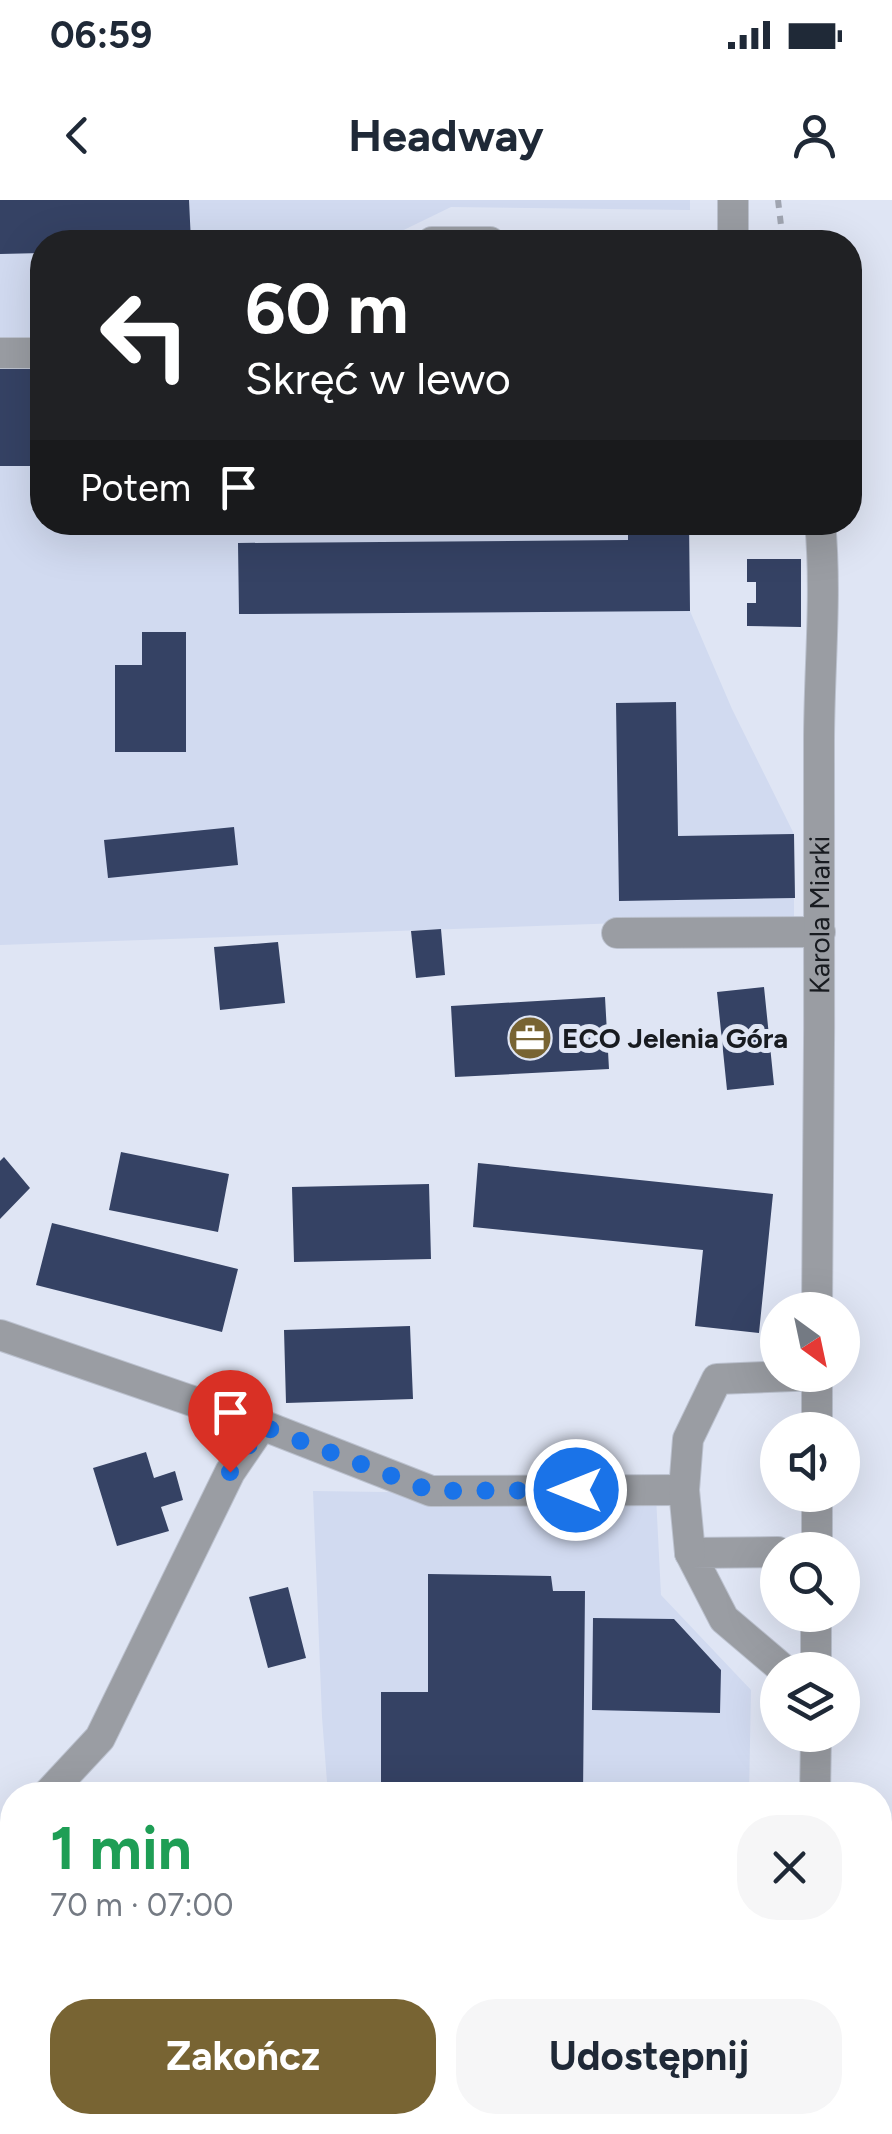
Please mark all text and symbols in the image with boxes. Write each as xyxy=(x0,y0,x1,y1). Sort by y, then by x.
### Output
text: 06:59 xyxy=(50,12,152,58)
icon: back xyxy=(50,108,105,163)
text: Headway xyxy=(348,108,544,162)
icon: person xyxy=(787,108,842,163)
text: 60 m xyxy=(245,266,409,351)
icon: left xyxy=(80,270,210,400)
text: Skręć w lewo xyxy=(245,351,511,405)
icon: arrive xyxy=(211,460,266,515)
text: Potem xyxy=(80,465,191,511)
street label: Karola Miarki xyxy=(802,836,836,994)
office icon: ECO Jelenia Góra xyxy=(507,1015,553,1061)
place label: ECO Jelenia Góra xyxy=(562,1021,788,1055)
north arrow xyxy=(760,1292,860,1392)
map controls xyxy=(760,1292,860,1752)
pin xyxy=(188,1370,273,1473)
icon: arrive xyxy=(203,1385,258,1440)
button: sound xyxy=(760,1412,860,1512)
position arrow xyxy=(524,1438,628,1542)
button: search xyxy=(760,1532,860,1632)
button: layers xyxy=(760,1652,860,1752)
text: 1 min xyxy=(50,1812,192,1884)
button: close xyxy=(737,1815,842,1920)
text: 70 m · 07:00 xyxy=(50,1886,234,1924)
button: Zakończ xyxy=(50,1999,436,2114)
button: Udostępnij xyxy=(456,1999,842,2114)

